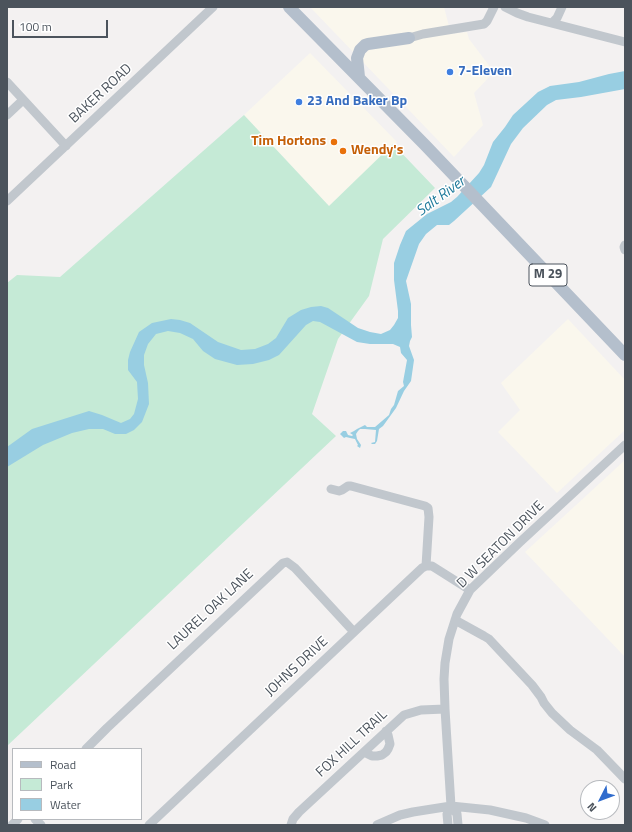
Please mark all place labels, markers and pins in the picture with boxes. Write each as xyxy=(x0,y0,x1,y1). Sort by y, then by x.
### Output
place label: 7-Eleven xyxy=(458,64,512,80)
marker: 7-Eleven xyxy=(445,67,455,77)
place label: 23 And Baker Bp xyxy=(307,94,407,110)
marker: 23 And Baker Bp xyxy=(294,97,304,107)
place label: Tim Hortons xyxy=(251,134,326,150)
marker: Tim Hortons xyxy=(329,137,339,147)
place label: Wendy's xyxy=(351,143,403,159)
marker: Wendy's xyxy=(338,146,348,156)

